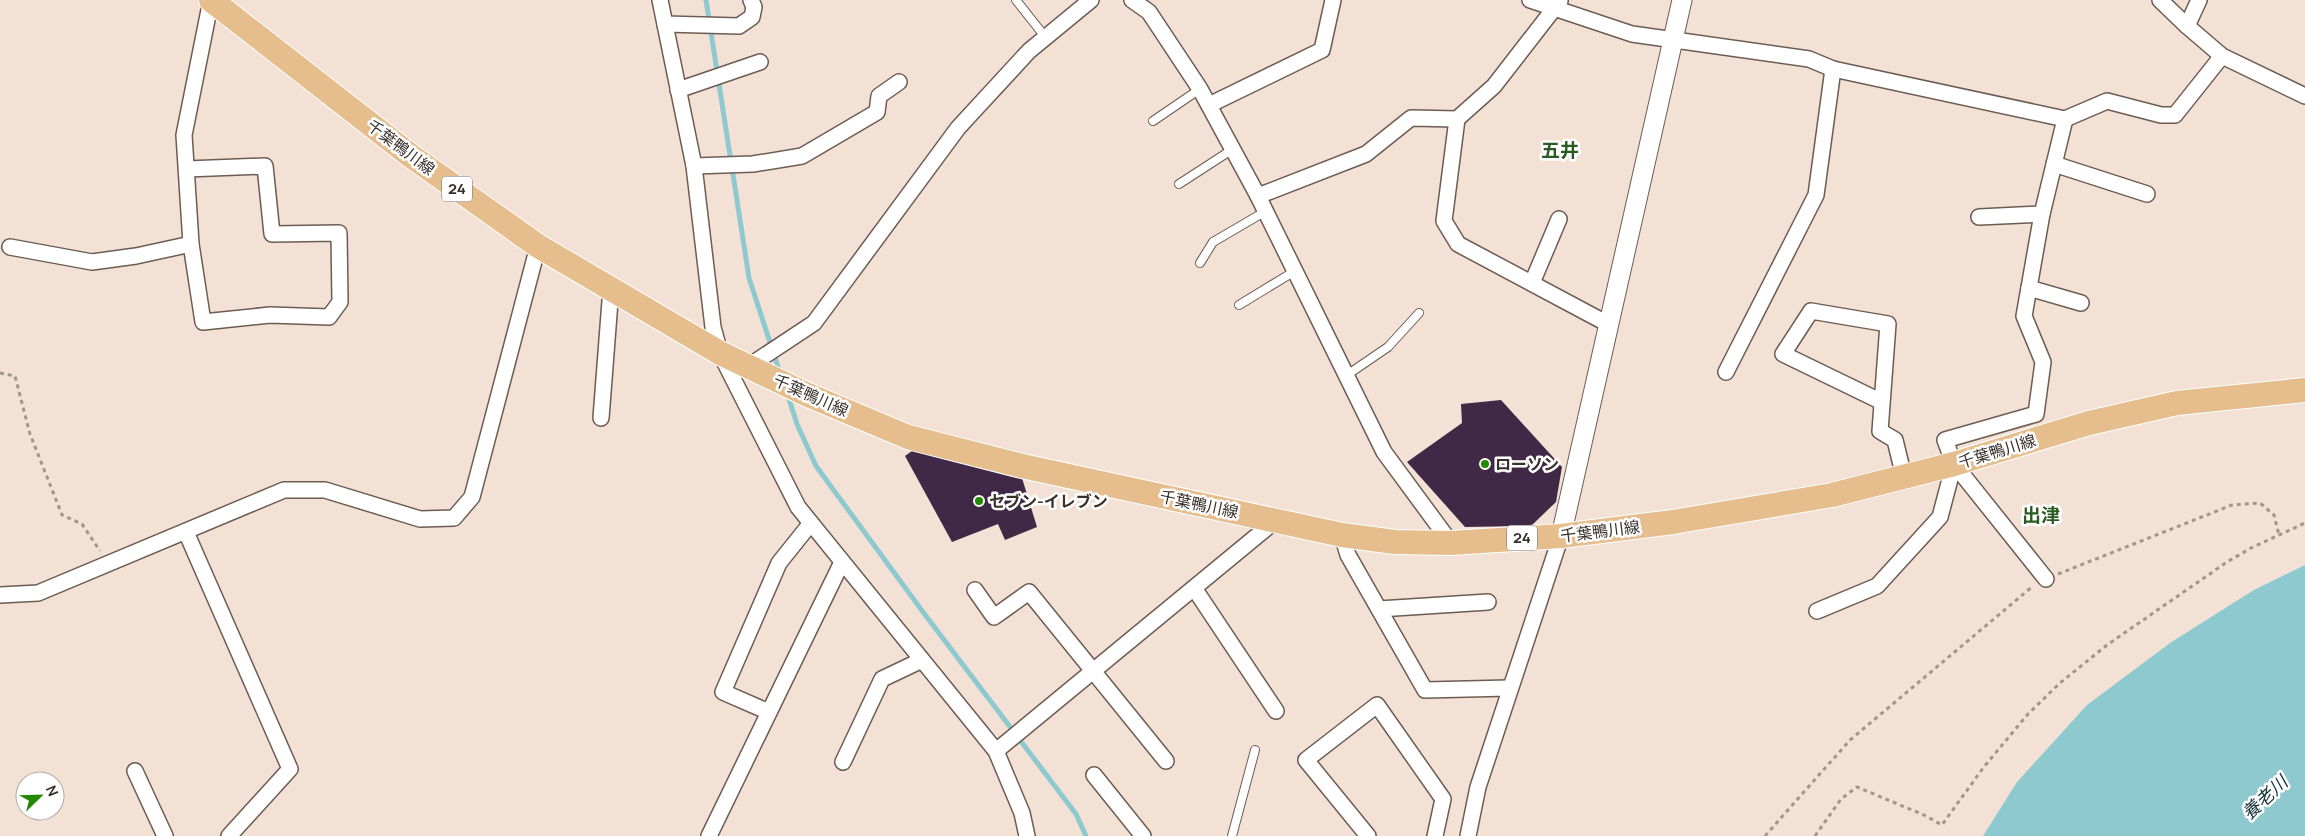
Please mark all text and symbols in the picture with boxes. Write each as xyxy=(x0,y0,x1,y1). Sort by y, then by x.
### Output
street label: 千葉鴨川線 xyxy=(362,114,440,180)
district label: 五井 xyxy=(1541,137,1579,163)
road number: 24 xyxy=(442,176,472,202)
street label: 千葉鴨川線 xyxy=(770,369,852,421)
street label: 千葉鴨川線 xyxy=(1956,429,2038,473)
place label: ローソン xyxy=(1495,453,1559,475)
marker: ローソン xyxy=(1479,458,1491,470)
street label: 千葉鴨川線 xyxy=(1158,485,1240,523)
place label: セブン-イレブン xyxy=(989,490,1108,512)
marker: セブン-イレブン xyxy=(973,495,985,507)
district label: 出津 xyxy=(2022,502,2060,528)
street label: 千葉鴨川線 xyxy=(1559,515,1641,547)
road number: 24 xyxy=(1507,526,1537,550)
water label: 養老川 xyxy=(2236,769,2294,824)
north arrow xyxy=(15,771,65,821)
text: N xyxy=(42,782,63,799)

